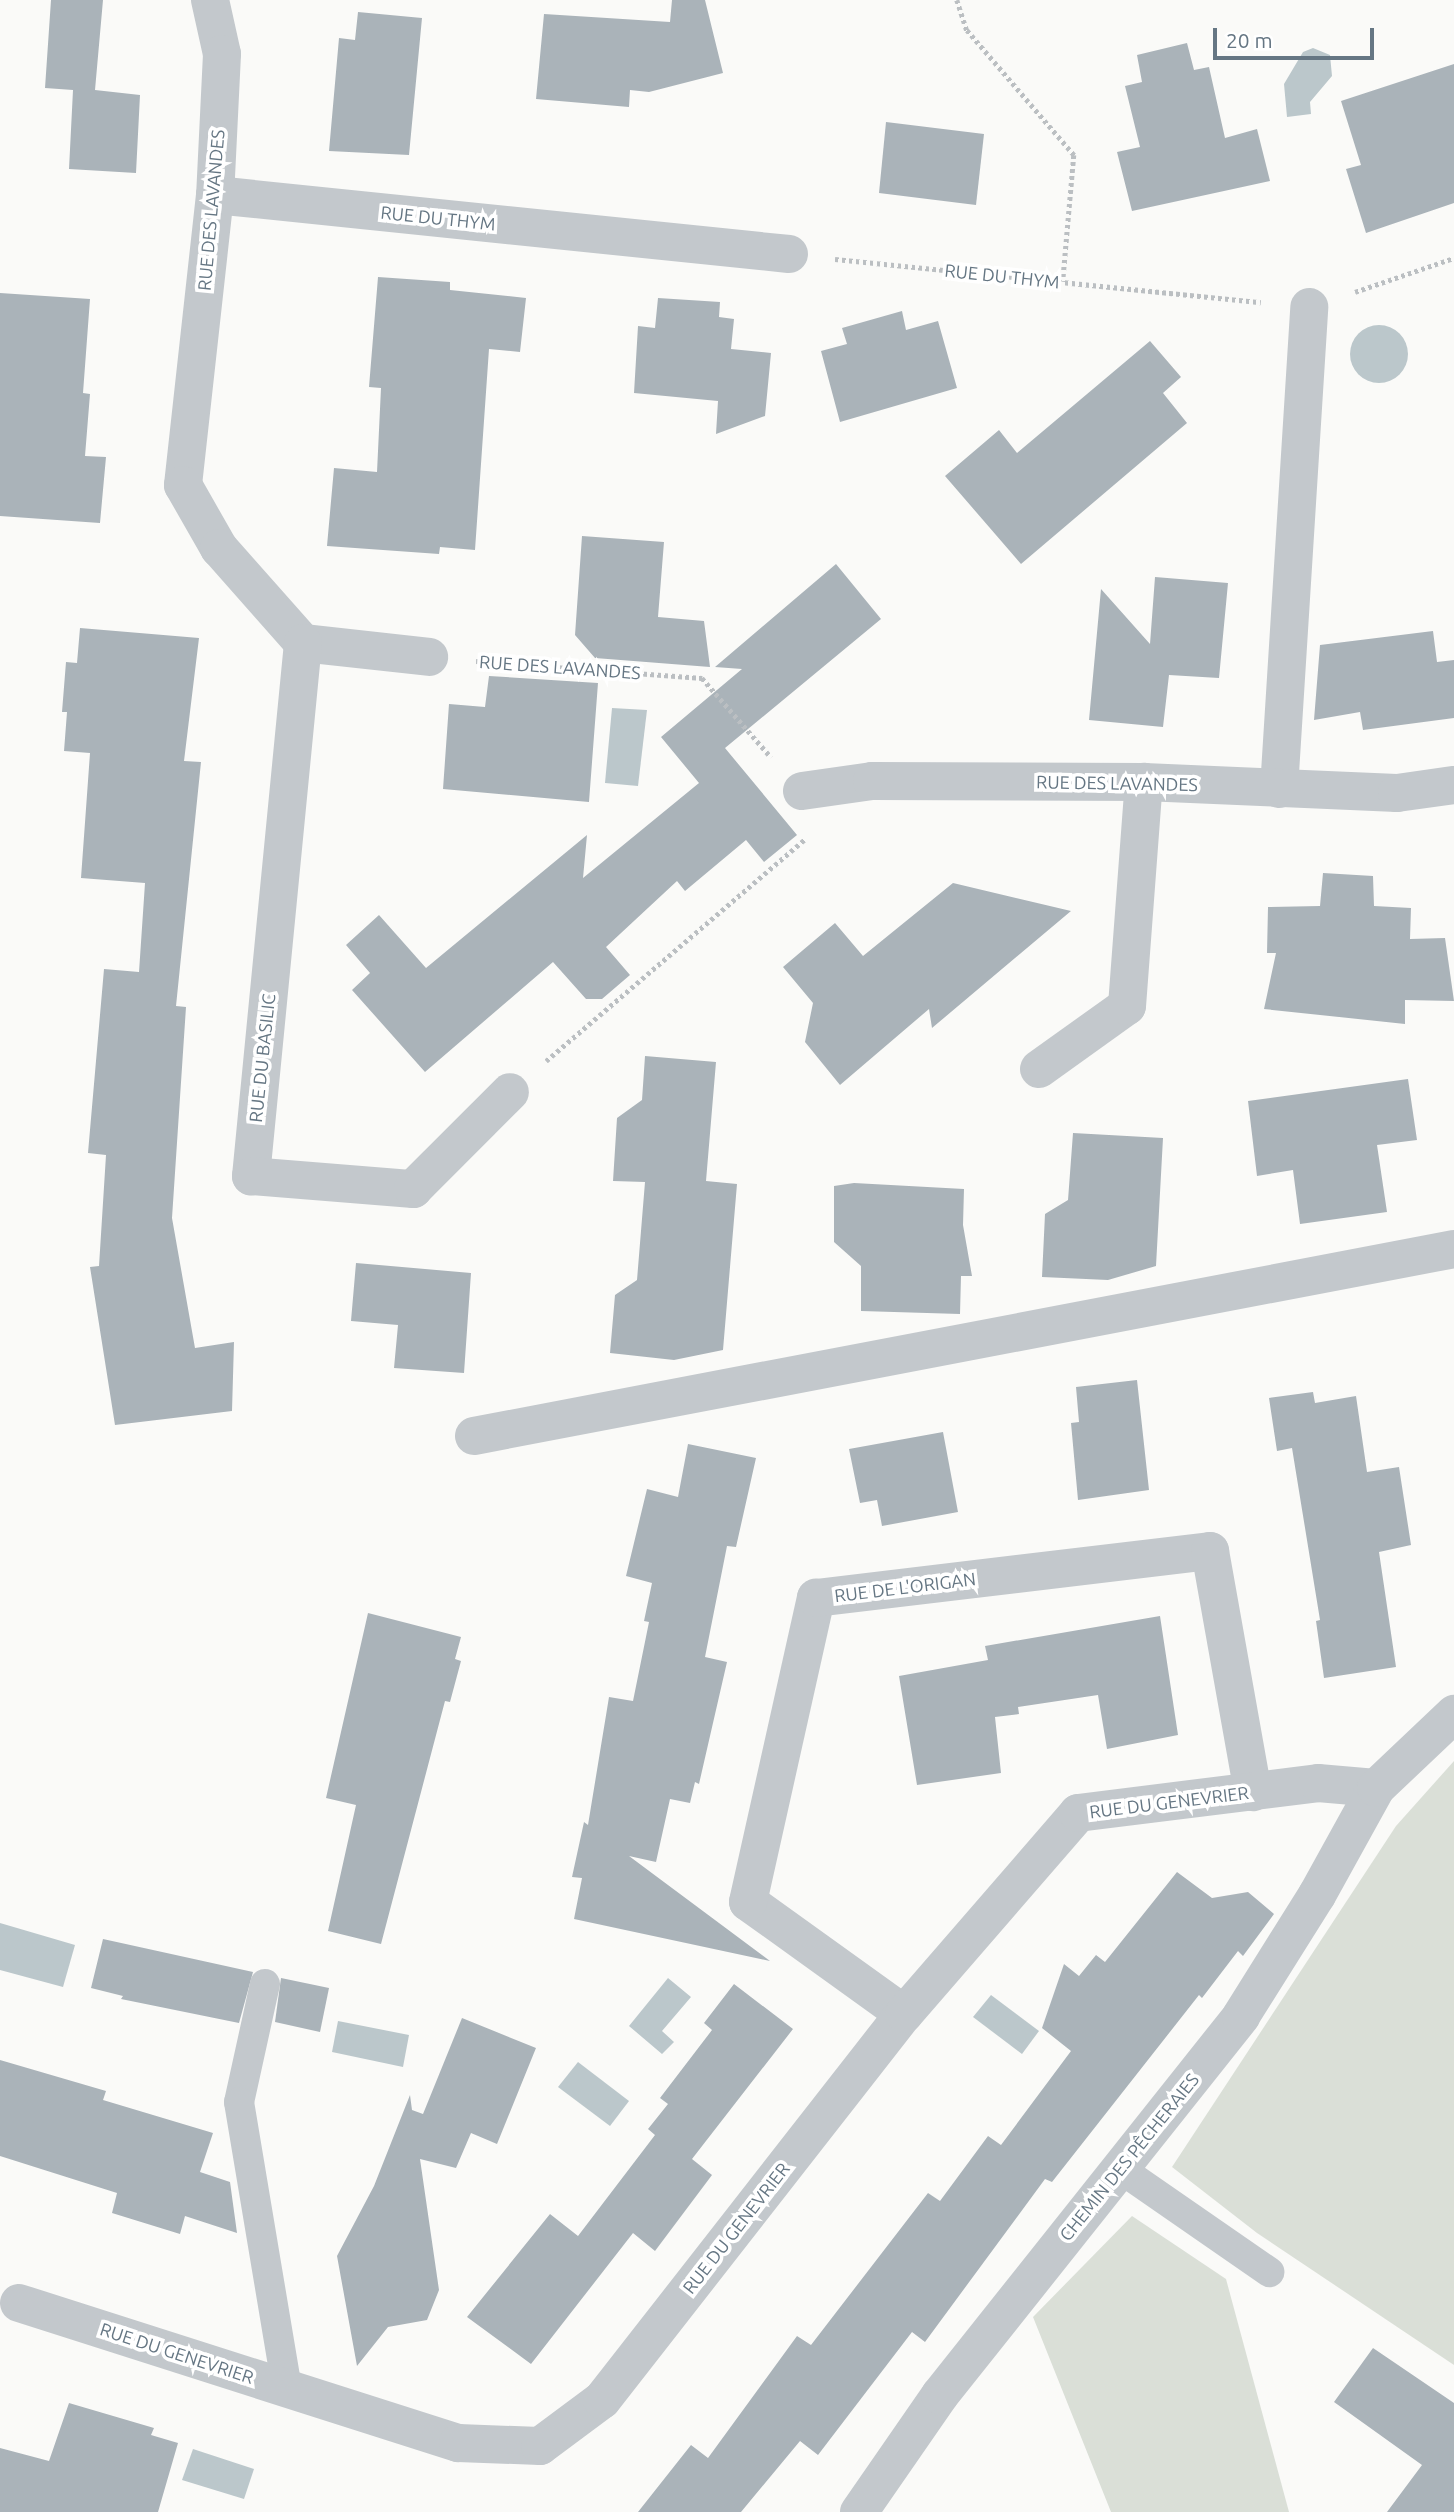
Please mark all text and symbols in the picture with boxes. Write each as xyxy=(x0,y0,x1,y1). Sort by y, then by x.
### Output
scale bar xyxy=(1216,14,1377,58)
text: 20 m xyxy=(1226,28,1273,52)
street label: RUE DES LAVANDES xyxy=(193,128,229,292)
street label: RUE DU THYM xyxy=(379,201,497,235)
street label: RUE DU THYM xyxy=(943,259,1061,293)
street label: RUE DES LAVANDES xyxy=(479,651,641,683)
street label: RUE DES LAVANDES xyxy=(1036,771,1198,795)
street label: RUE DU BASILIC xyxy=(245,993,279,1123)
street label: RUE DE L'ORIGAN xyxy=(833,1568,977,1606)
street label: RUE DU GENEVRIER xyxy=(1088,1782,1250,1822)
street label: CHEMIN DES PÊCHERAIES xyxy=(1055,2069,1203,2245)
street label: RUE DU GENEVRIER xyxy=(678,2158,794,2298)
street label: RUE DU GENEVRIER xyxy=(97,2318,257,2388)

